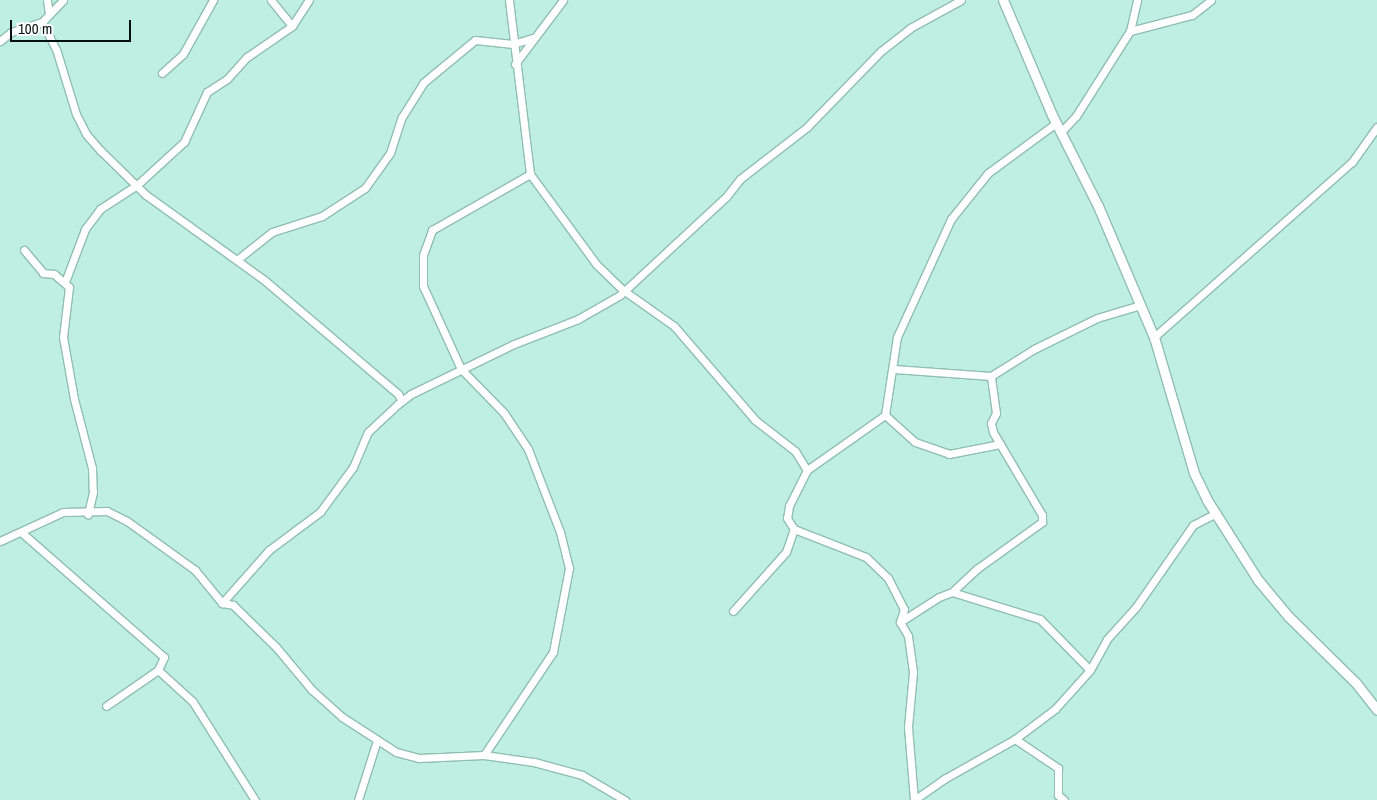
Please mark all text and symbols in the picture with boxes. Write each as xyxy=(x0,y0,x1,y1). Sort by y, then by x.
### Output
scale bar xyxy=(12,10,134,42)
text: 100 m xyxy=(18,18,52,39)

